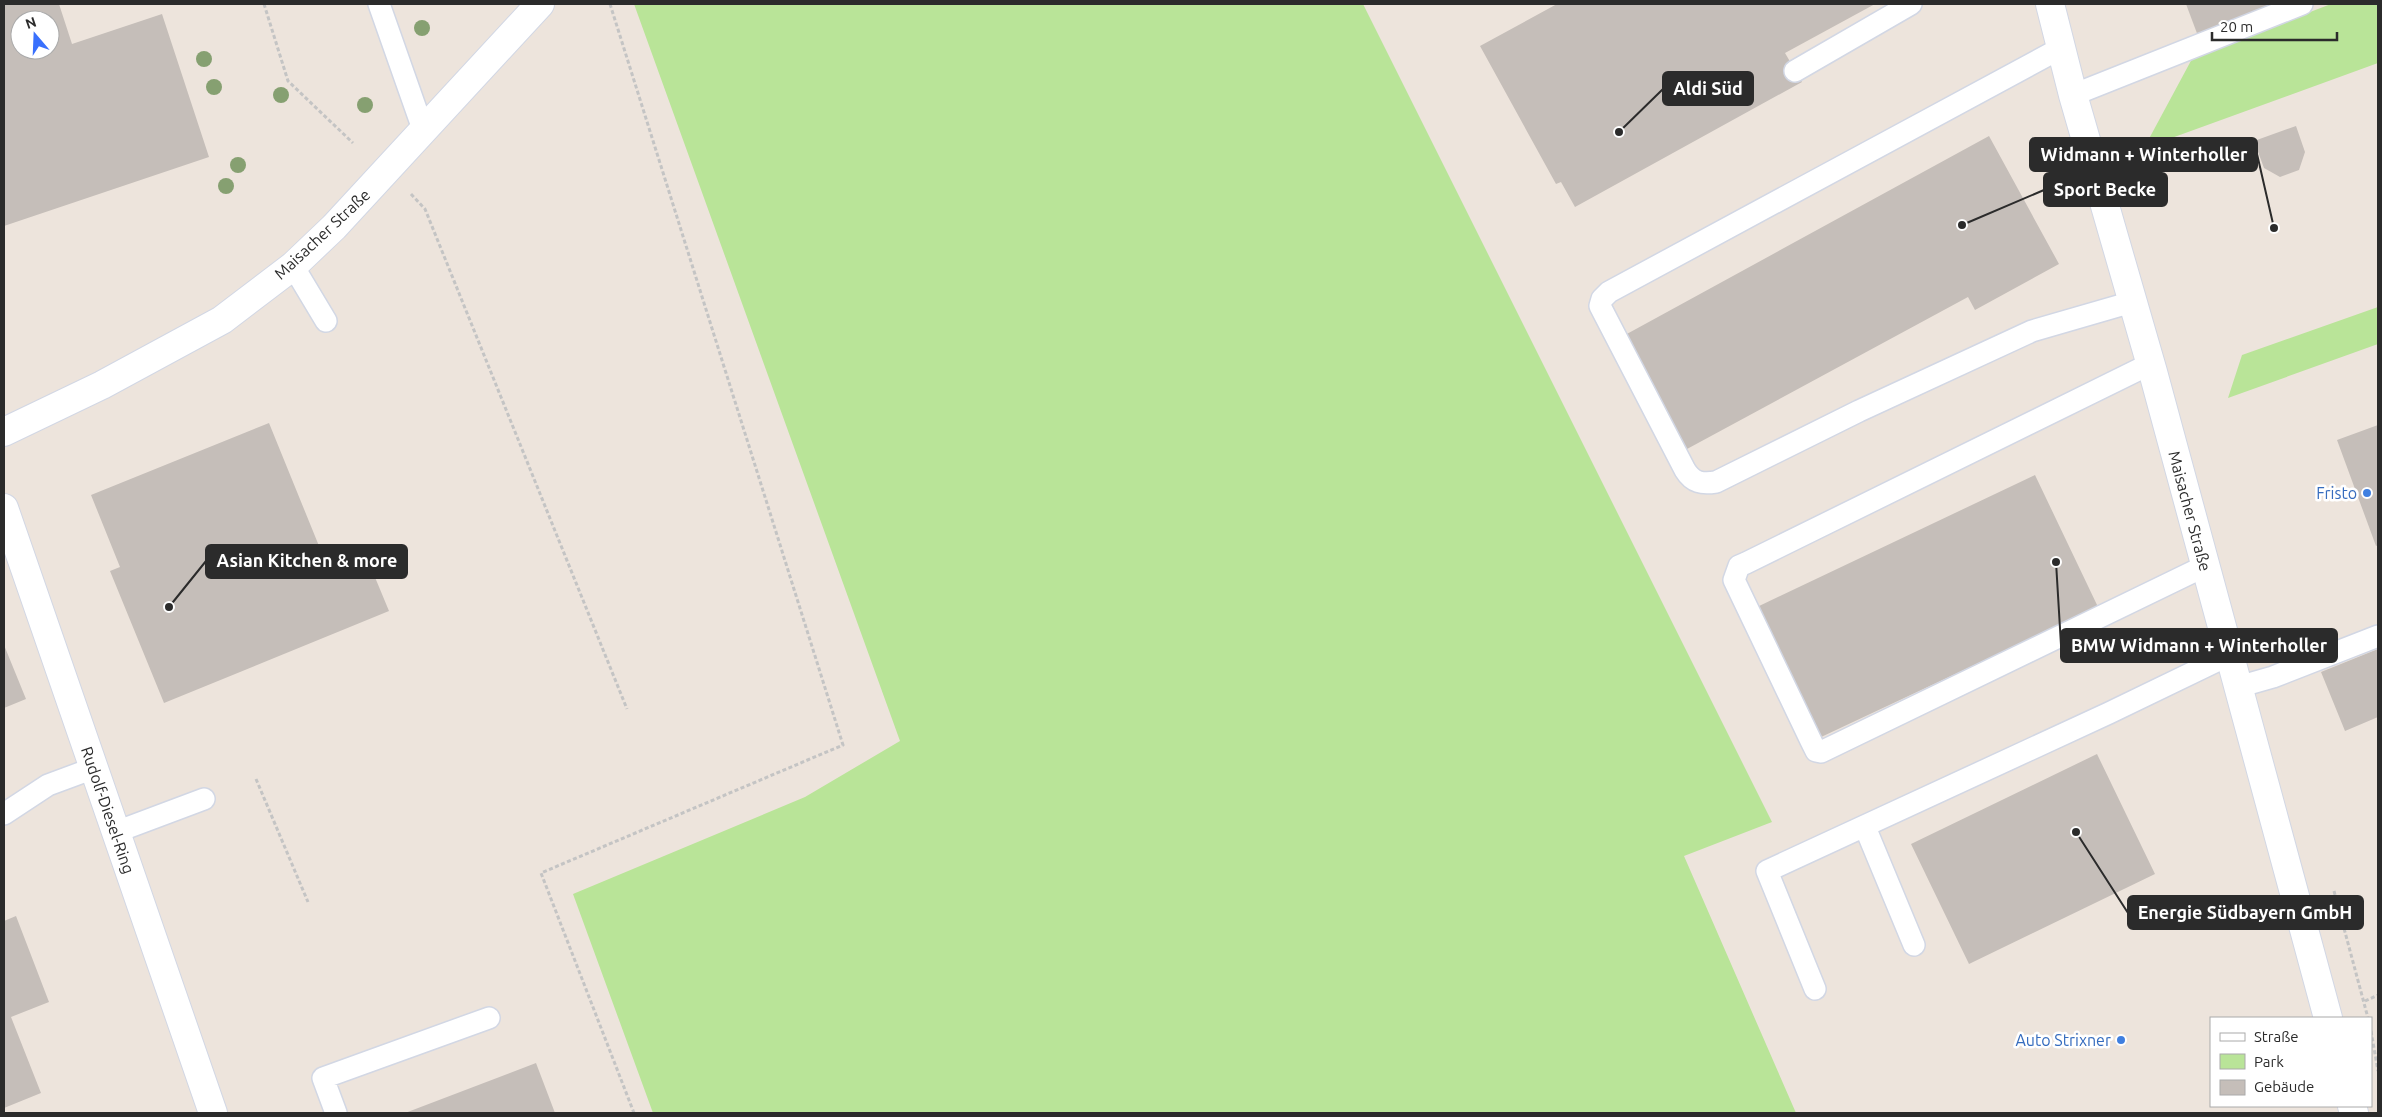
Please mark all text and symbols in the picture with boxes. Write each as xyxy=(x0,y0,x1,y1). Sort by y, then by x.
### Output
north arrow xyxy=(10,10,60,60)
scale bar xyxy=(2212,10,2337,42)
text: N xyxy=(23,13,38,32)
text: 20 m xyxy=(2220,18,2253,35)
callout: Aldi Süd xyxy=(1663,72,1753,105)
text: Aldi Süd xyxy=(1673,78,1743,98)
callout: Widmann + Winterholler xyxy=(2030,138,2257,171)
text: Widmann + Winterholler xyxy=(2041,144,2248,164)
callout: Sport Becke xyxy=(2044,173,2167,206)
text: Sport Becke xyxy=(2054,179,2156,199)
street label: Maisacher Straße xyxy=(271,185,373,283)
street label: Maisacher Straße xyxy=(2165,449,2215,573)
place label: Fristo xyxy=(2316,484,2357,502)
marker: Fristo xyxy=(2361,487,2373,499)
callout: Asian Kitchen & more xyxy=(206,545,407,578)
text: Asian Kitchen & more xyxy=(217,550,397,570)
callout: BMW Widmann + Winterholler xyxy=(2061,629,2337,662)
text: BMW Widmann + Winterholler xyxy=(2071,635,2328,655)
street label: Rudolf-Diesel-Ring xyxy=(78,744,138,876)
callout: Energie Südbayern GmbH xyxy=(2128,896,2363,929)
text: Energie Südbayern GmbH xyxy=(2138,902,2352,922)
legend xyxy=(2210,1017,2372,1107)
text: Straße xyxy=(2254,1028,2298,1045)
place label: Auto Strixner xyxy=(2015,1031,2111,1049)
marker: Auto Strixner xyxy=(2115,1034,2127,1046)
text: Park xyxy=(2254,1053,2284,1070)
text: Gebäude xyxy=(2254,1078,2314,1095)

